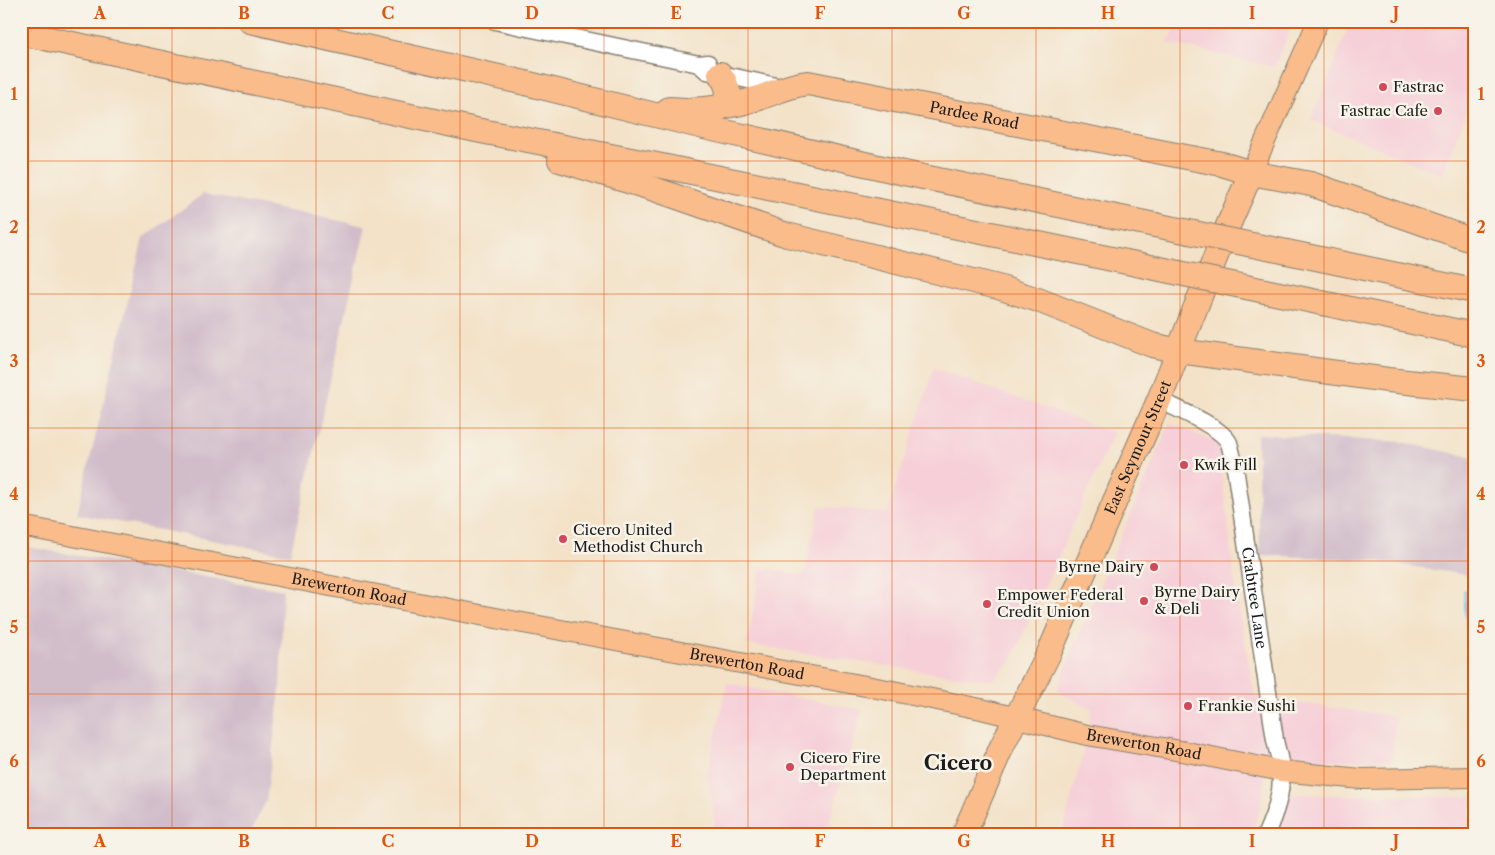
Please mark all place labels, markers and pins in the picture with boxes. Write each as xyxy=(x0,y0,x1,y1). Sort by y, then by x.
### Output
place label: Fastrac xyxy=(1393,77,1444,96)
marker: Fastrac xyxy=(1377,81,1389,93)
place label: Fastrac Cafe xyxy=(1340,101,1428,120)
marker: Fastrac Cafe xyxy=(1432,105,1444,117)
place label: Kwik Fill xyxy=(1194,455,1257,474)
marker: Kwik Fill xyxy=(1178,459,1190,471)
place label: Cicero United Methodist Church xyxy=(573,520,704,556)
marker: Cicero United Methodist Church xyxy=(557,533,569,545)
place label: Byrne Dairy xyxy=(1058,557,1145,576)
marker: Byrne Dairy xyxy=(1148,561,1160,573)
place label: Byrne Dairy & Deli xyxy=(1154,582,1241,618)
place label: Empower Federal Credit Union xyxy=(997,585,1124,621)
marker: Byrne Dairy & Deli xyxy=(1138,595,1150,607)
marker: Empower Federal Credit Union xyxy=(981,598,993,610)
place label: Frankie Sushi xyxy=(1198,696,1296,715)
marker: Frankie Sushi xyxy=(1182,700,1194,712)
place label: Cicero Fire Department xyxy=(800,748,887,784)
marker: Cicero Fire Department xyxy=(784,761,796,773)

